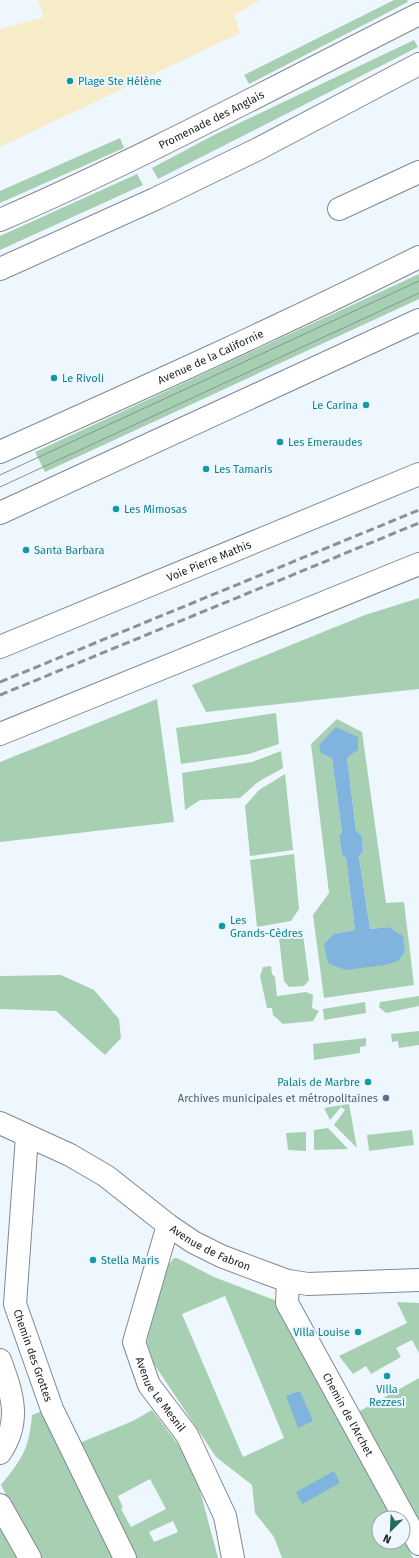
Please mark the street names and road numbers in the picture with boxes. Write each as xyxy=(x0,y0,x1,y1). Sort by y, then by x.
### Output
street label: Promenade des Anglais xyxy=(157,88,267,152)
street label: Avenue de la Californie xyxy=(156,327,266,387)
street label: Voie Pierre Mathis xyxy=(165,538,253,584)
street label: Avenue de Fabron xyxy=(167,1222,252,1274)
street label: Chemin des Grottes xyxy=(10,1308,55,1404)
street label: Avenue Le Mesnil xyxy=(133,1355,188,1434)
street label: Chemin de l'Archet xyxy=(320,1371,376,1459)

